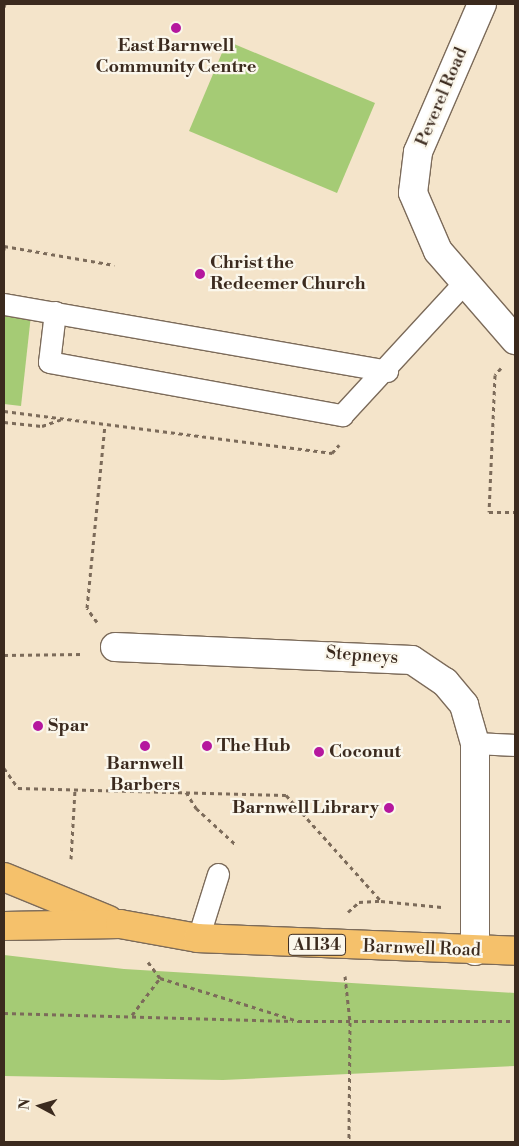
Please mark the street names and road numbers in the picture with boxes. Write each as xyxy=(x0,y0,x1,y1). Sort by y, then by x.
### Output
street label: Peverel Road xyxy=(411,44,473,150)
street label: Stepneys xyxy=(325,643,399,669)
road number: A1134 xyxy=(287,932,347,958)
street label: Barnwell Road xyxy=(363,936,481,962)

